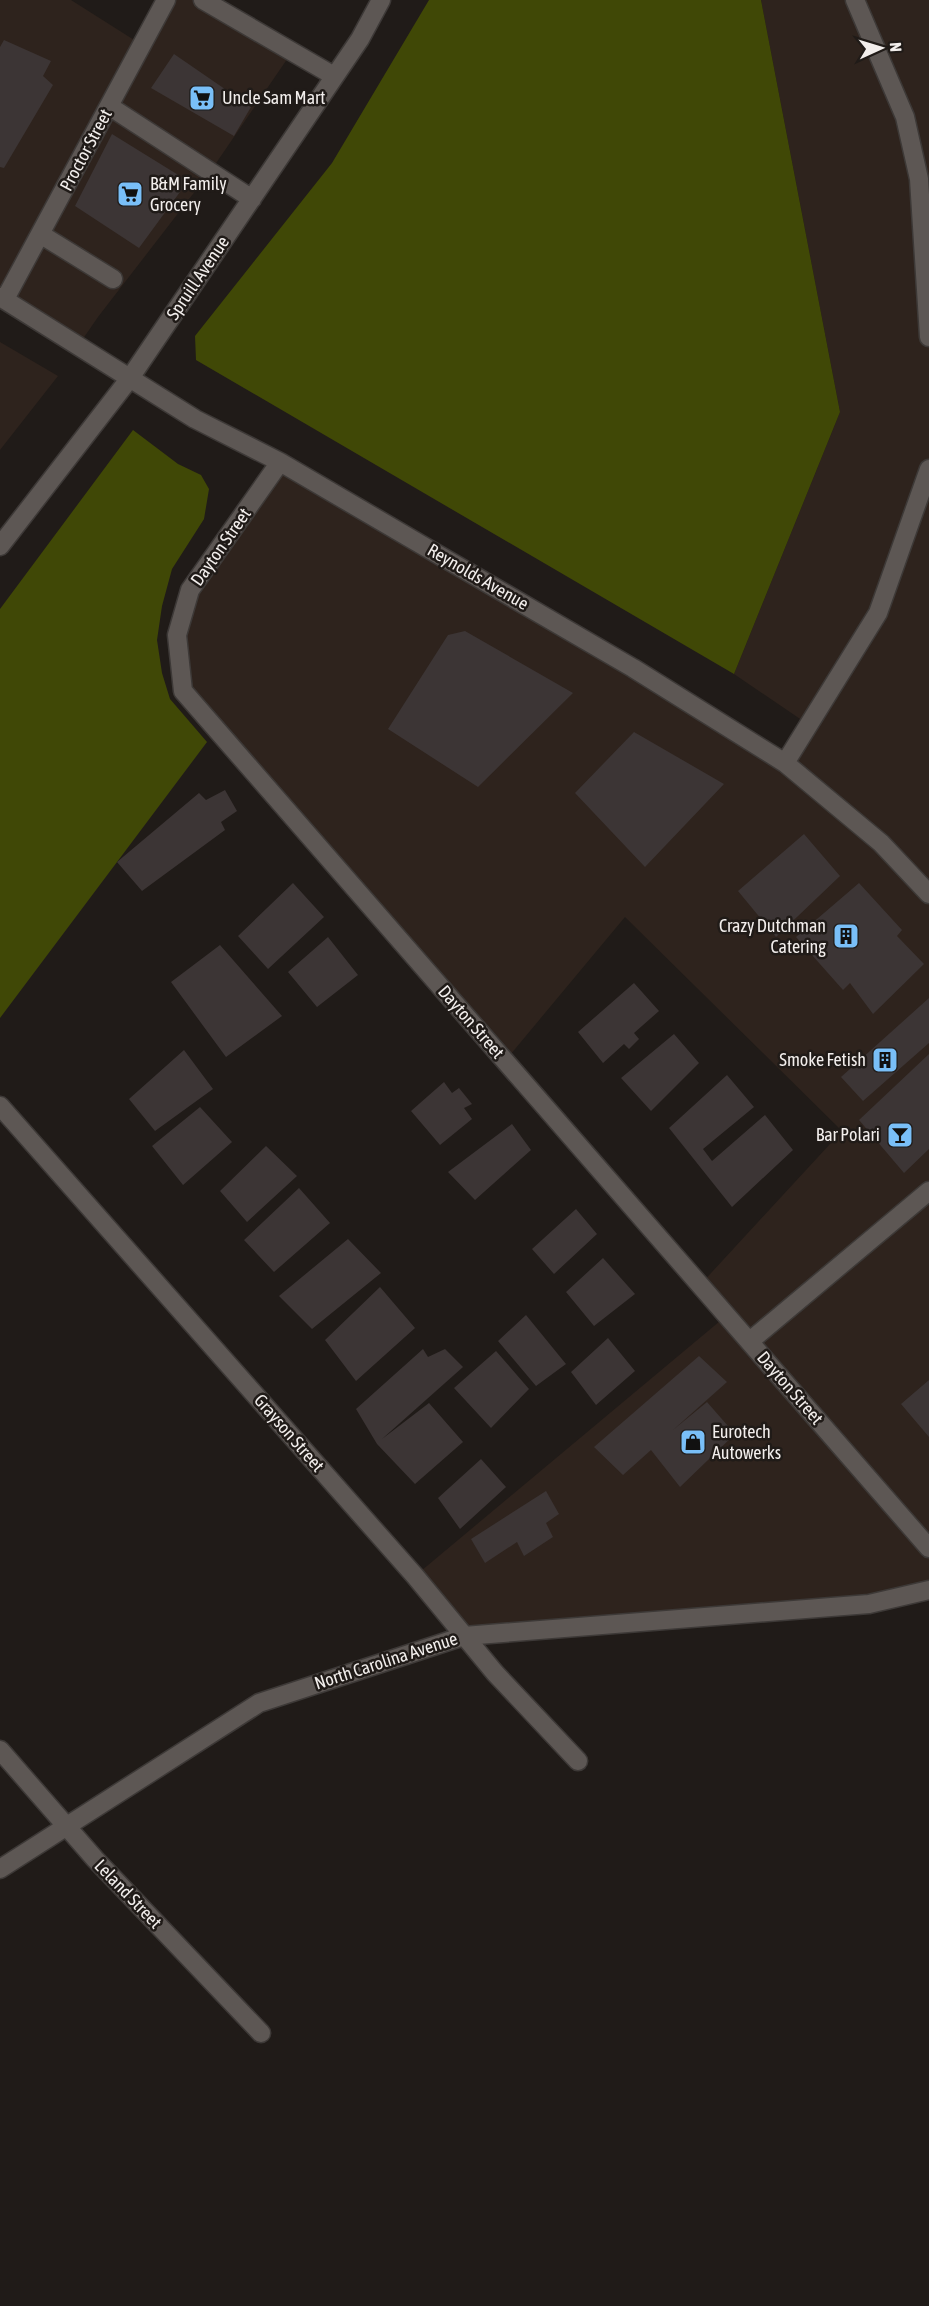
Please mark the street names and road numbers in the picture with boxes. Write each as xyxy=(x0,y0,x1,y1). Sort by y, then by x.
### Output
street label: Proctor Street xyxy=(55,105,116,194)
street label: Spruill Avenue xyxy=(162,232,233,323)
street label: Dayton Street xyxy=(186,504,255,590)
street label: Reynolds Avenue xyxy=(424,539,533,614)
street label: Dayton Street xyxy=(434,981,509,1063)
street label: Dayton Street xyxy=(753,1347,828,1429)
street label: Grayson Street xyxy=(250,1390,329,1476)
street label: North Carolina Avenue xyxy=(312,1627,460,1694)
street label: Leland Street xyxy=(90,1855,166,1932)

